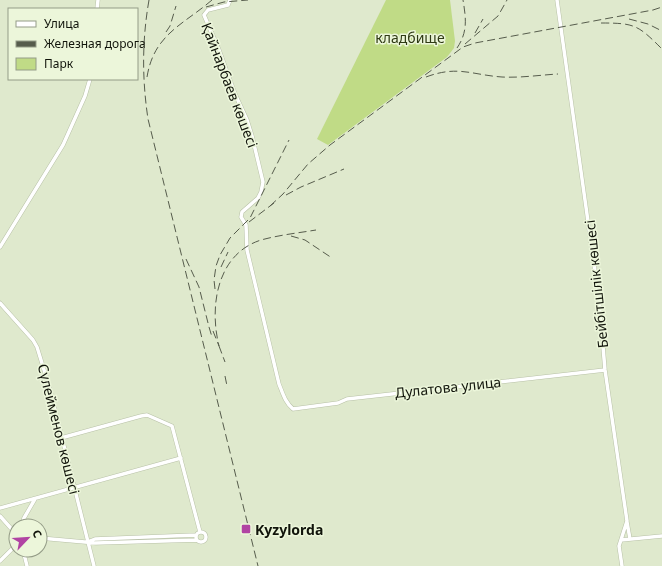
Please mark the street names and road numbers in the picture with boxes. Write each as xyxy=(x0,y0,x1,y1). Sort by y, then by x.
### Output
street label: Қайнарбаев көшесі xyxy=(197,20,263,150)
street label: Бейбітшілік көшесі xyxy=(580,219,612,349)
street label: Сүлейменов көшесі xyxy=(34,362,84,496)
street label: Дулатова улица xyxy=(394,372,502,402)

